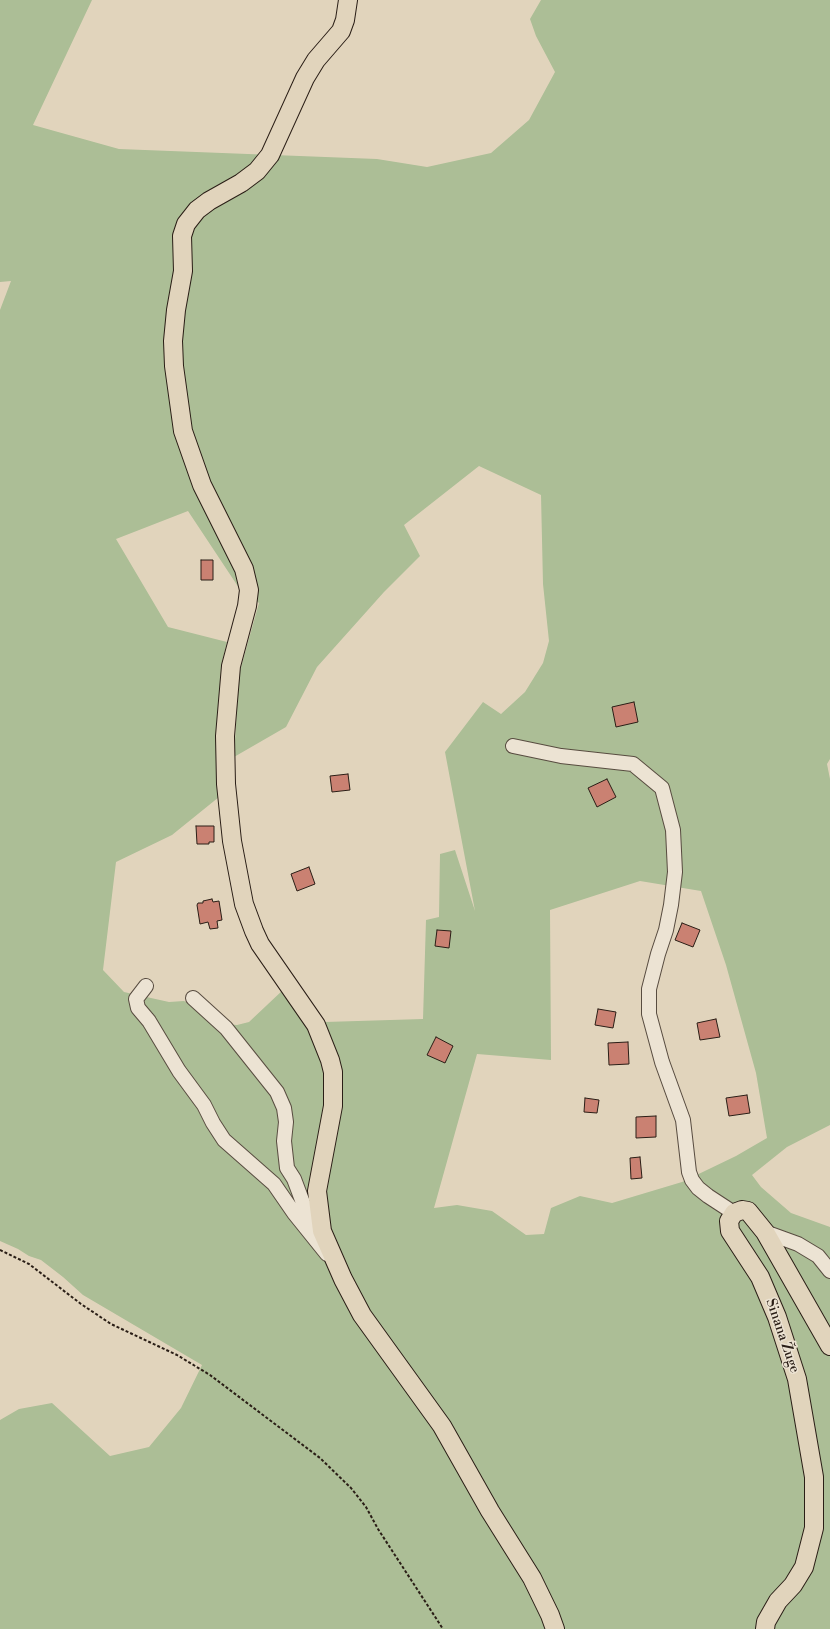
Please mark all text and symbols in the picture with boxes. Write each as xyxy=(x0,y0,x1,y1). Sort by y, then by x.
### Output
street label: Sinana Žuge xyxy=(761,1297,803,1375)

